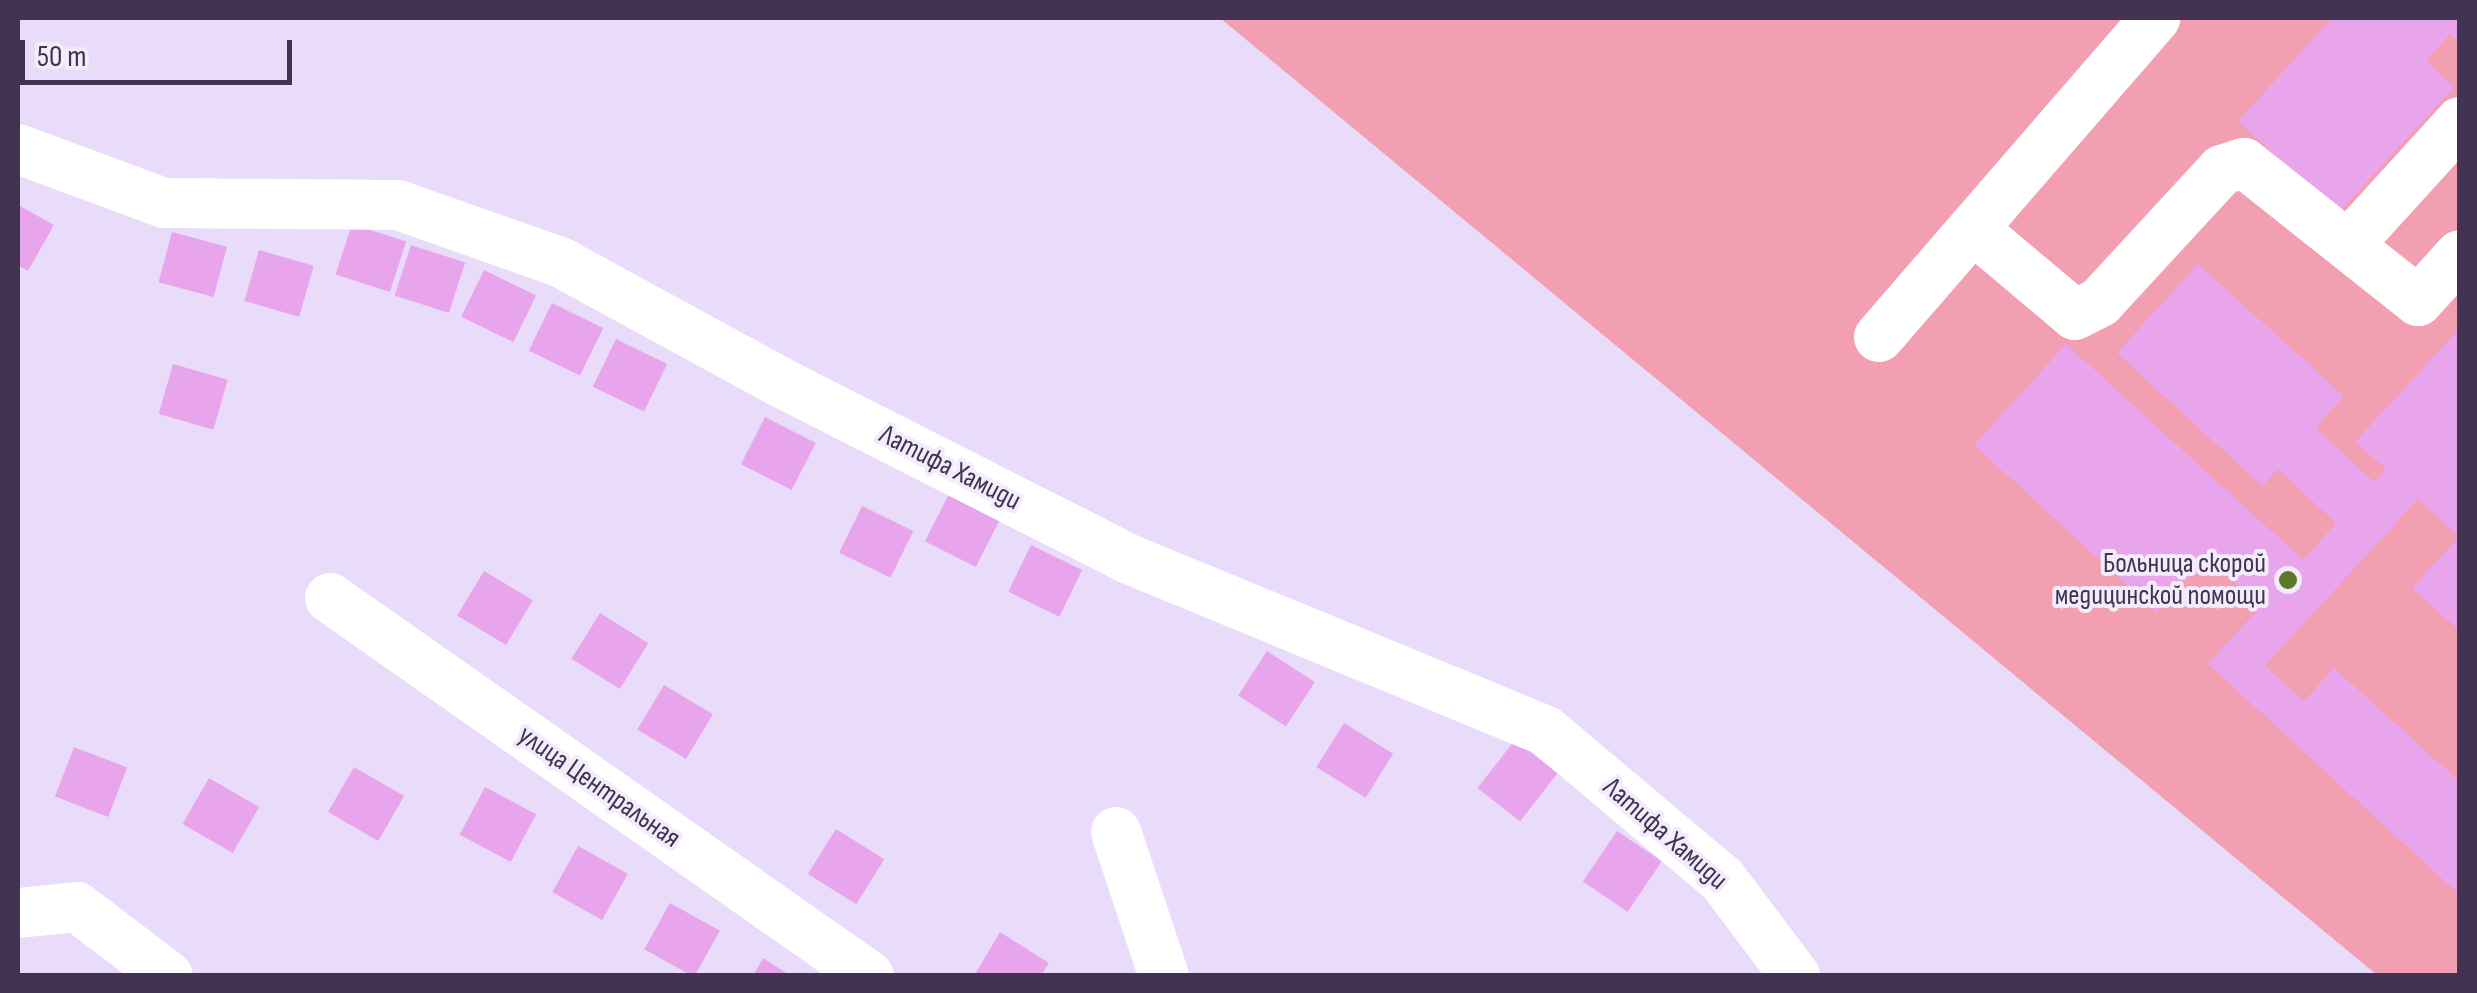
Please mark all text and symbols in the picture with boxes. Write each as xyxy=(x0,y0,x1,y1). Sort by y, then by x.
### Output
scale bar xyxy=(25,20,298,82)
text: 50 m xyxy=(37,39,86,75)
street label: Латифа Хамиди xyxy=(874,418,1026,518)
place label: Больница скорой медицинской помощи xyxy=(2055,547,2266,613)
marker: Больница скорой медицинской помощи xyxy=(2275,567,2301,593)
street label: улица Центральная xyxy=(511,719,687,855)
street label: Латифа Хамиди xyxy=(1596,771,1734,897)

